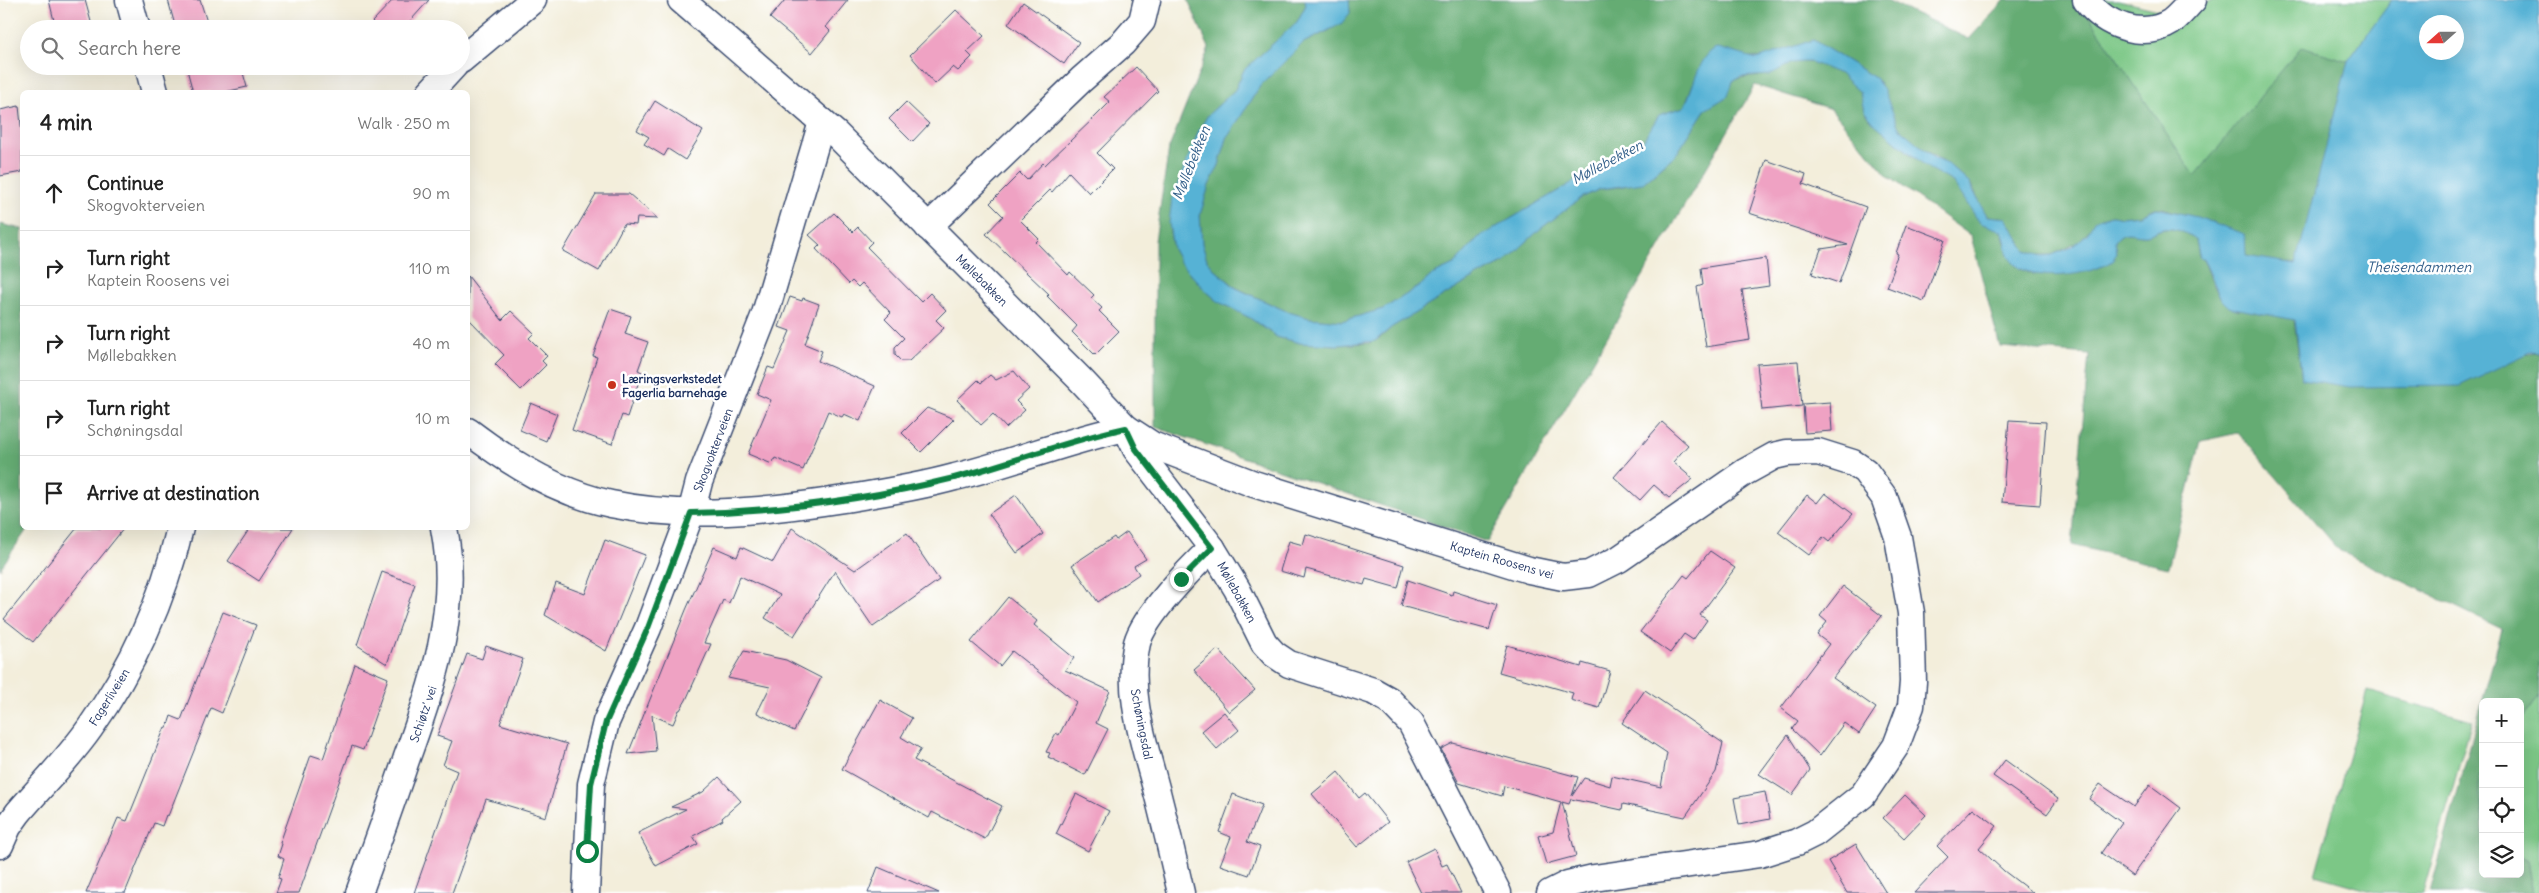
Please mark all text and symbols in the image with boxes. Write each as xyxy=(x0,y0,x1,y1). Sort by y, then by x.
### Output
north arrow xyxy=(2419,15,2464,60)
search box xyxy=(20,20,470,75)
icon: search xyxy=(38,34,66,62)
text: Search here xyxy=(78,36,181,60)
text: 4 min xyxy=(40,109,92,136)
text: Walk · 250 m xyxy=(358,113,450,133)
water label: Møllebekken xyxy=(1168,123,1214,203)
water label: Møllebekken xyxy=(1568,135,1646,188)
text: Continue xyxy=(87,171,164,195)
icon: ahead xyxy=(40,179,68,207)
text: 90 m xyxy=(412,183,450,203)
text: Skogvokterveien xyxy=(87,195,205,215)
text: Turn right xyxy=(87,246,170,270)
street label: Møllebakken xyxy=(953,251,1011,309)
icon: right xyxy=(40,254,68,282)
text: 110 m xyxy=(409,258,450,278)
water label: Theisendammen xyxy=(2367,258,2472,276)
text: Kaptein Roosens vei xyxy=(87,270,230,290)
text: Turn right xyxy=(87,321,170,345)
icon: right xyxy=(40,329,68,357)
text: 40 m xyxy=(412,333,450,353)
text: Møllebakken xyxy=(87,345,177,365)
place label: Læringsverkstedet Fagerlia barnehage xyxy=(622,371,727,401)
marker: Læringsverkstedet Fagerlia barnehage xyxy=(606,379,618,391)
text: Turn right xyxy=(87,396,170,420)
icon: right xyxy=(40,404,68,432)
street label: Skogvokterveien xyxy=(690,406,736,494)
text: 10 m xyxy=(415,408,450,428)
text: Schøningsdal xyxy=(87,420,183,440)
icon: arrive xyxy=(40,479,68,507)
text: Arrive at destination xyxy=(87,481,260,505)
street label: Kaptein Roosens vei xyxy=(1448,538,1556,582)
street label: Møllebakken xyxy=(1214,559,1260,625)
route end xyxy=(1170,568,1193,591)
street label: Fagerliveien xyxy=(85,665,133,728)
street label: Schiøtz' vei xyxy=(406,684,440,744)
street label: Schøningsdal xyxy=(1128,687,1156,761)
map controls xyxy=(2479,698,2524,878)
button: + xyxy=(2479,698,2524,743)
button: − xyxy=(2479,743,2524,788)
button: locate xyxy=(2479,788,2524,833)
button: layers xyxy=(2479,833,2524,878)
route start xyxy=(576,840,599,863)

